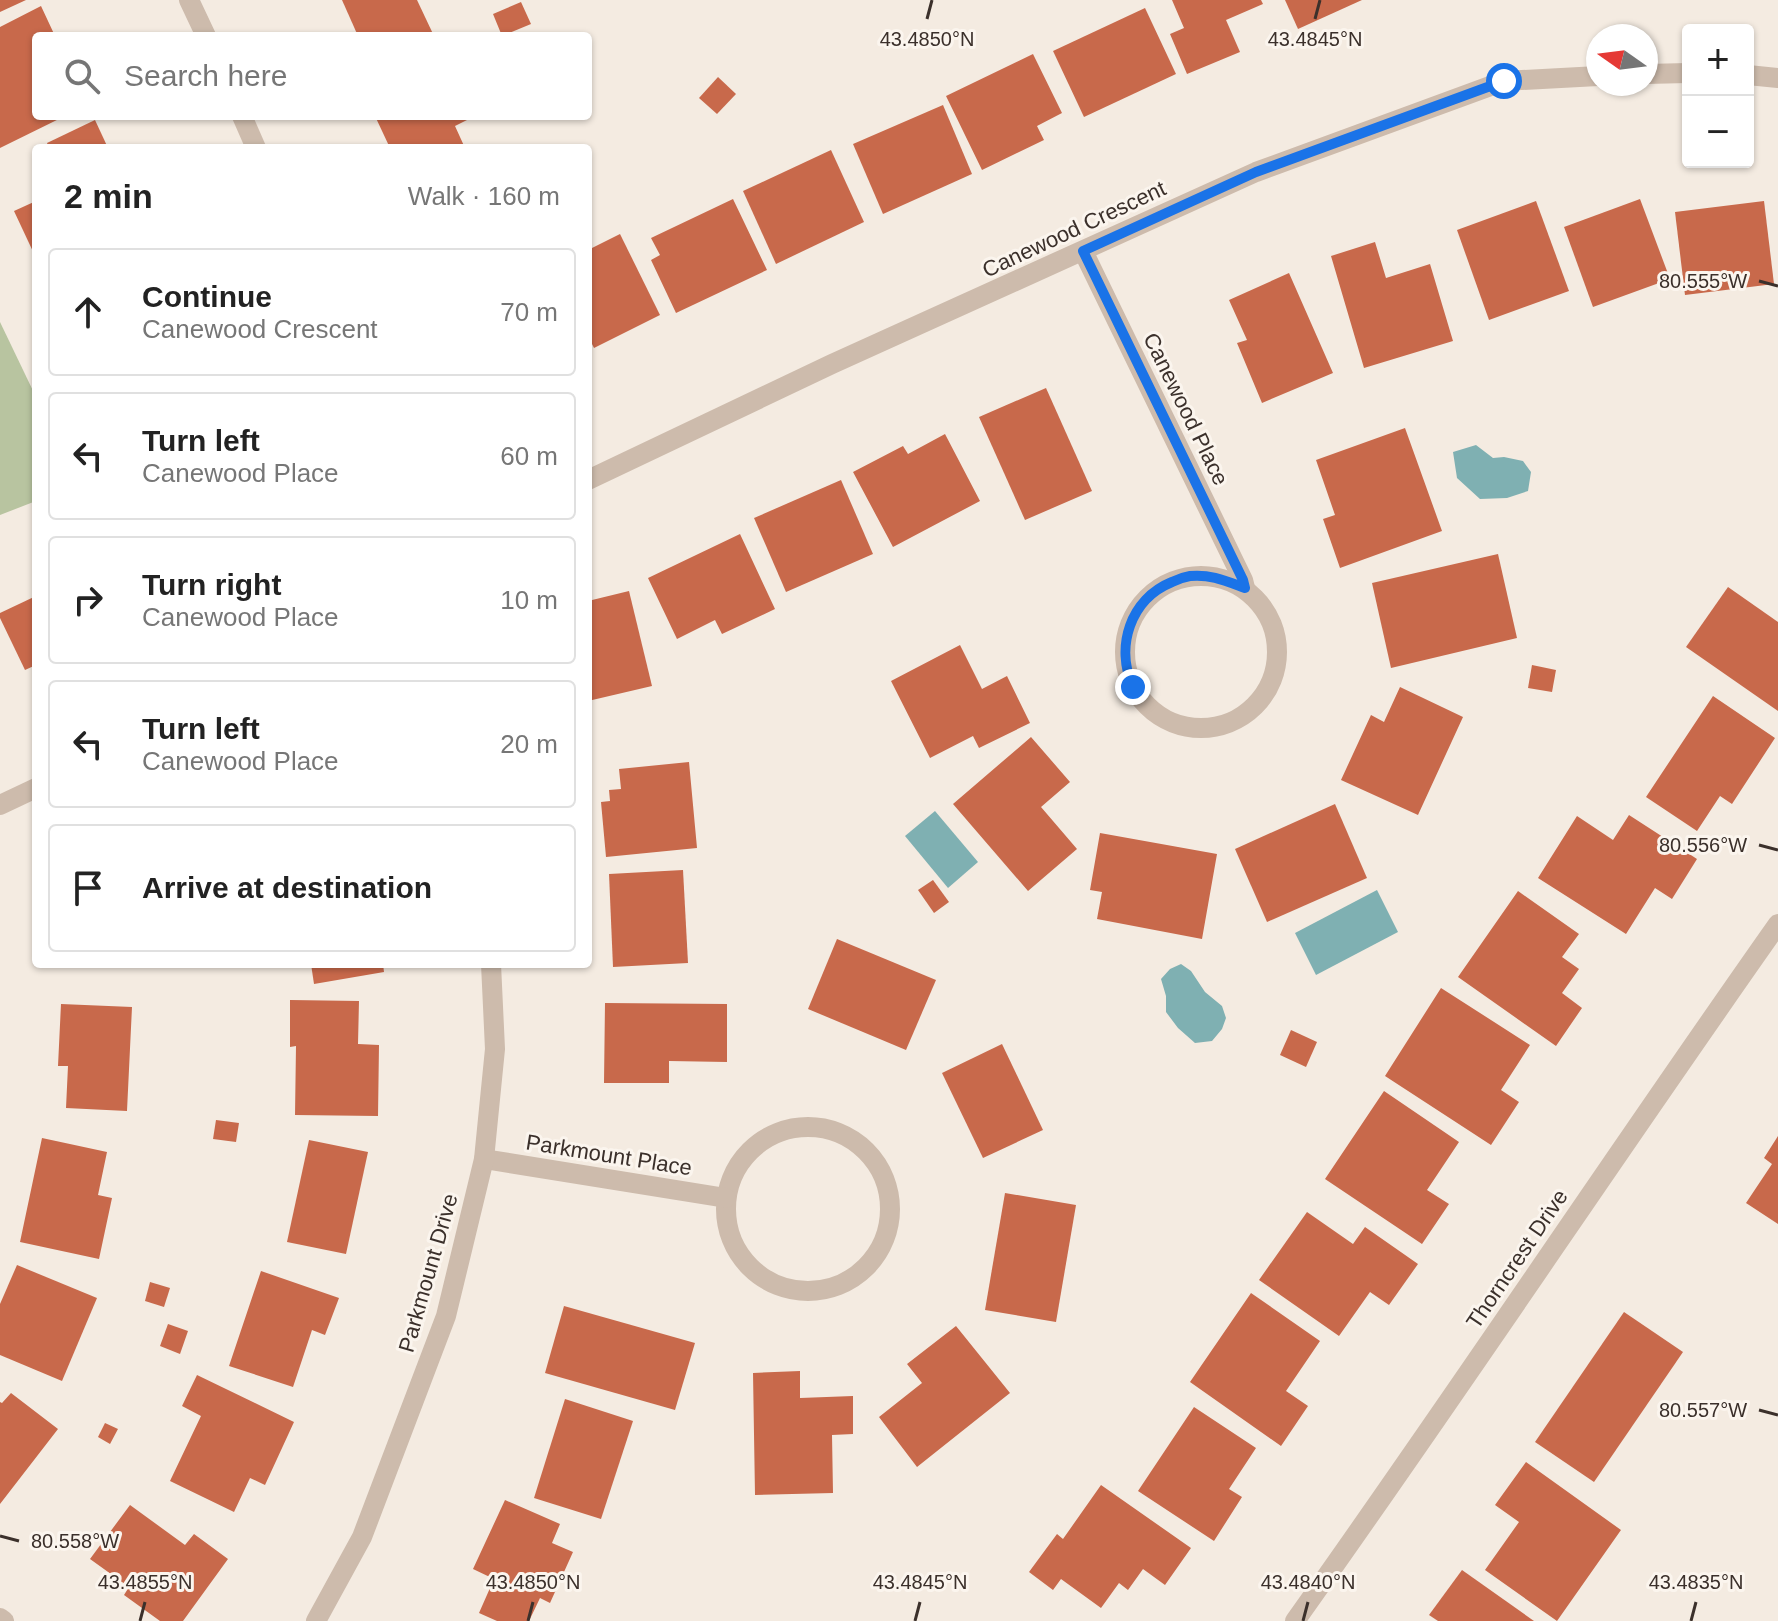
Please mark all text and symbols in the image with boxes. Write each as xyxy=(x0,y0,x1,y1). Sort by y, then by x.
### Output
north arrow xyxy=(1586,24,1658,96)
map controls xyxy=(1682,24,1754,168)
button: + xyxy=(1682,24,1754,96)
text: 43.4850°N xyxy=(880,28,974,50)
text: 43.4845°N xyxy=(1268,28,1362,50)
search box xyxy=(32,32,592,120)
icon: search xyxy=(60,54,104,98)
text: Search here xyxy=(124,59,287,92)
route start xyxy=(1486,63,1522,99)
button: − xyxy=(1682,96,1754,168)
street label: Canewood Crescent xyxy=(978,176,1170,282)
text: 2 min xyxy=(64,177,153,215)
text: Walk · 160 m xyxy=(408,181,560,211)
text: 80.555°W xyxy=(1659,270,1747,292)
text: Continue xyxy=(142,280,272,313)
icon: ahead xyxy=(66,290,110,334)
text: 70 m xyxy=(500,297,558,327)
text: Canewood Crescent xyxy=(142,314,378,344)
street label: Canewood Place xyxy=(1138,329,1234,489)
text: Turn left xyxy=(142,424,260,457)
icon: left xyxy=(66,434,110,478)
text: 60 m xyxy=(500,441,558,471)
text: Canewood Place xyxy=(142,458,339,488)
text: Turn right xyxy=(142,568,281,601)
icon: right xyxy=(66,578,110,622)
text: 10 m xyxy=(500,585,558,615)
text: Canewood Place xyxy=(142,602,339,632)
route end xyxy=(1115,669,1151,705)
text: Turn left xyxy=(142,712,260,745)
icon: left xyxy=(66,722,110,766)
text: 20 m xyxy=(500,729,558,759)
text: Canewood Place xyxy=(142,746,339,776)
text: 80.556°W xyxy=(1659,834,1747,856)
icon: arrive xyxy=(66,866,110,910)
text: Arrive at destination xyxy=(142,871,432,904)
street label: Parkmount Place xyxy=(524,1130,694,1180)
street label: Thorncrest Drive xyxy=(1461,1185,1573,1333)
street label: Parkmount Drive xyxy=(393,1191,463,1355)
text: 80.557°W xyxy=(1659,1399,1747,1421)
text: 80.558°W xyxy=(31,1530,119,1552)
text: 43.4855°N xyxy=(98,1571,192,1593)
text: 43.4850°N xyxy=(486,1571,580,1593)
text: 43.4845°N xyxy=(873,1571,967,1593)
text: 43.4840°N xyxy=(1261,1571,1355,1593)
text: 43.4835°N xyxy=(1649,1571,1743,1593)

